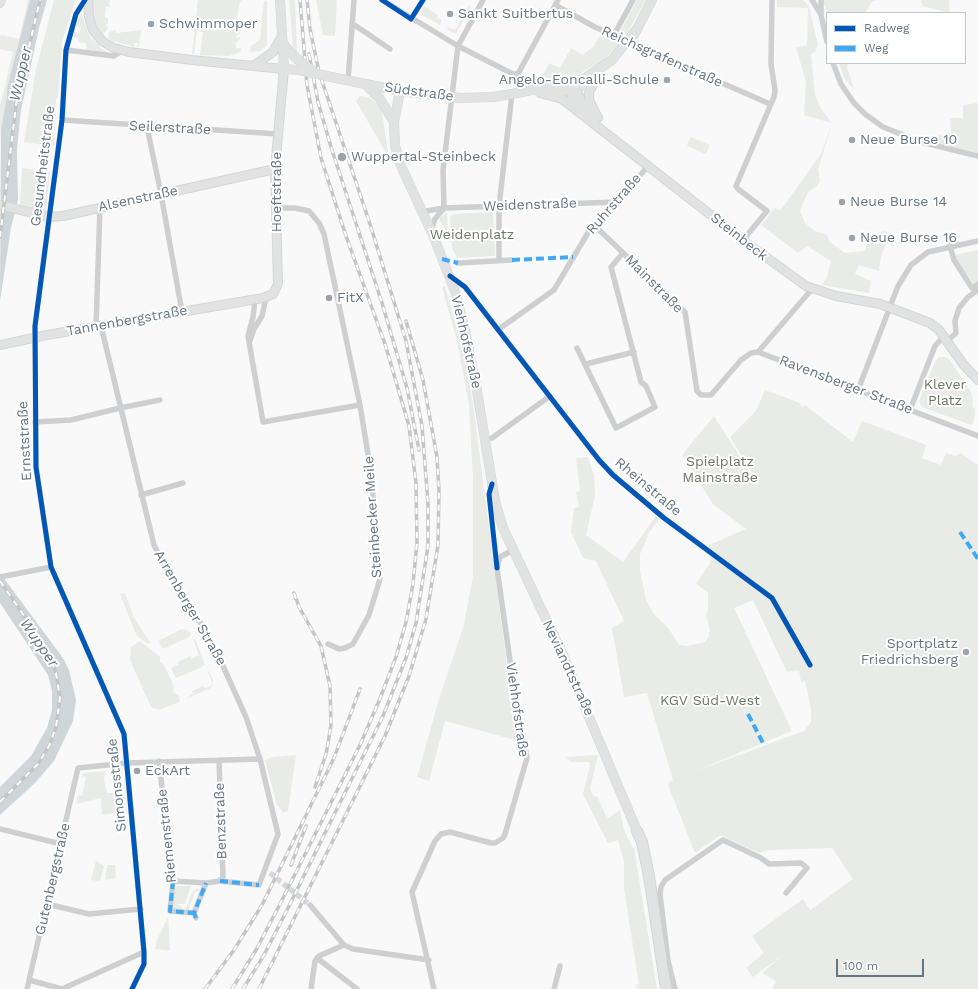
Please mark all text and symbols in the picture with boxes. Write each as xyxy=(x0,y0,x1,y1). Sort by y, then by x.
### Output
place label: Sankt Suitbertus xyxy=(458,6,573,22)
marker: Sankt Suitbertus xyxy=(445,9,455,19)
legend xyxy=(826,12,966,64)
place label: Schwimmoper xyxy=(159,16,257,32)
marker: Schwimmoper xyxy=(146,19,156,29)
text: Radweg xyxy=(864,21,909,35)
street label: Reichsgrafenstraße xyxy=(599,23,725,91)
text: Weg xyxy=(864,41,888,55)
water label: Wupper xyxy=(6,45,36,103)
place label: Angelo-Eoncalli-Schule xyxy=(499,72,659,88)
marker: Angelo-Eoncalli-Schule xyxy=(662,75,672,85)
street label: Südstraße xyxy=(383,79,455,105)
street label: Gesundheitstraße xyxy=(27,105,59,227)
street label: Seilerstraße xyxy=(129,117,211,139)
place label: Neue Burse 10 xyxy=(860,132,957,148)
marker: Neue Burse 10 xyxy=(847,135,857,145)
place label: Wuppertal-Steinbeck xyxy=(351,149,496,165)
marker: Wuppertal-Steinbeck xyxy=(336,151,348,163)
street label: Hoeftstraße xyxy=(269,152,285,232)
street label: Ruhrstraße xyxy=(583,170,645,238)
street label: Alsenstraße xyxy=(97,182,179,216)
place label: Neue Burse 14 xyxy=(850,194,947,210)
street label: Weidenstraße xyxy=(483,195,577,215)
marker: Neue Burse 14 xyxy=(837,197,847,207)
street label: Steinbeck xyxy=(707,209,771,265)
park label: Weidenplatz xyxy=(430,227,514,243)
place label: Neue Burse 16 xyxy=(860,230,957,246)
marker: Neue Burse 16 xyxy=(847,233,857,243)
street label: Mainstraße xyxy=(621,251,687,317)
place label: FitX xyxy=(337,290,364,306)
marker: FitX xyxy=(324,293,334,303)
street label: Viehhofstraße xyxy=(447,294,485,390)
street label: Tannenbergstraße xyxy=(65,302,189,340)
street label: Ravensberger Straße xyxy=(777,352,915,418)
park label: Klever Platz xyxy=(924,377,966,410)
street label: Ernststraße xyxy=(15,401,35,481)
street label: Rheinstraße xyxy=(611,454,685,520)
park label: Spielplatz Mainstraße xyxy=(682,454,758,486)
street label: Steinbecker Meile xyxy=(360,455,386,579)
street label: Arrenberger Straße xyxy=(150,547,230,669)
water label: Wupper xyxy=(16,615,62,671)
street label: Neviandtstraße xyxy=(538,617,598,719)
place label: Sportplatz Friedrichsberg xyxy=(861,636,958,668)
marker: Sportplatz Friedrichsberg xyxy=(961,647,971,657)
street label: Viehhofstraße xyxy=(502,662,532,758)
park label: KGV Süd-West xyxy=(660,693,760,709)
street label: Simonsstraße xyxy=(104,737,130,833)
place label: EckArt xyxy=(145,763,190,779)
marker: EckArt xyxy=(132,766,142,776)
street label: Benzstraße xyxy=(211,782,231,860)
street label: Riemenstraße xyxy=(154,788,180,884)
street label: Gutenbergstraße xyxy=(32,821,74,937)
scale bar xyxy=(838,951,926,977)
text: 100 m xyxy=(843,959,878,973)

